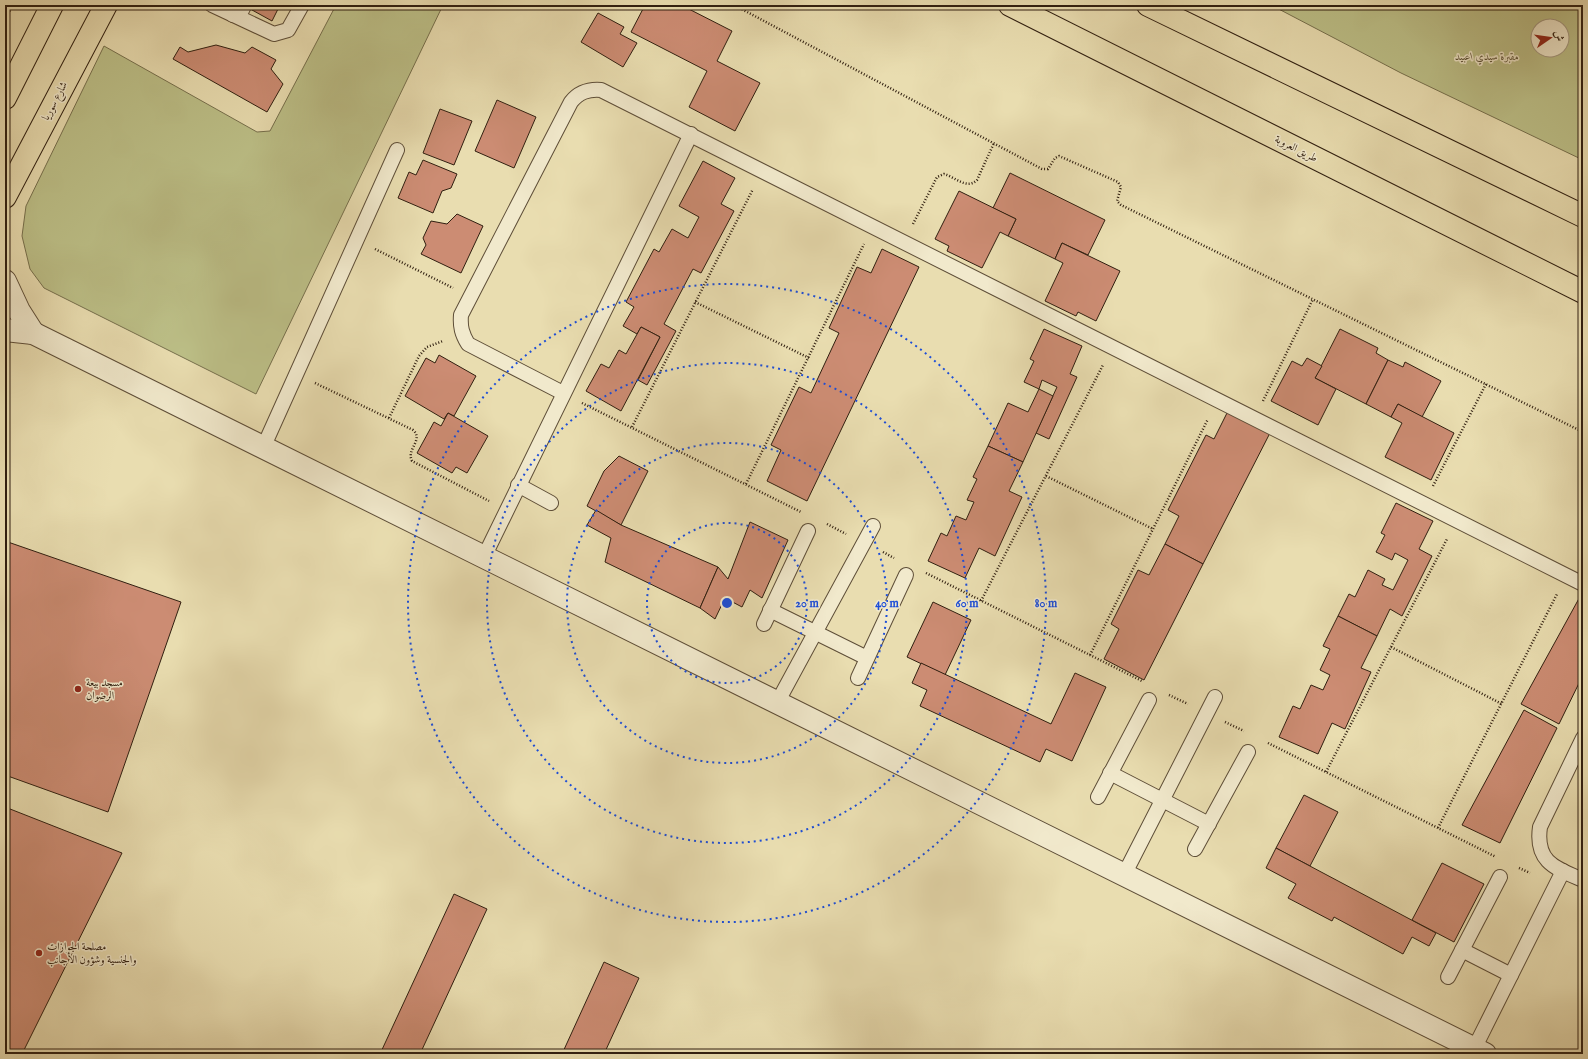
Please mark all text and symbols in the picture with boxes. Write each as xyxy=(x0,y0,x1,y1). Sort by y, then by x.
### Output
north arrow xyxy=(1530,18,1570,58)
text: ش xyxy=(1551,29,1567,43)
park label: مقبرة سيدي اعبيد xyxy=(1455,50,1519,65)
street label: شارع سوريا xyxy=(39,79,73,124)
street label: طريق العروبة xyxy=(1272,132,1320,166)
centre of rings xyxy=(720,596,734,610)
text: 20 m xyxy=(795,596,819,611)
text: 40 m xyxy=(875,596,900,611)
text: 60 m xyxy=(956,596,979,611)
text: 80 m xyxy=(1035,596,1058,611)
place label: مسجد بيعة الرضوان xyxy=(86,676,123,703)
marker: مسجد بيعة الرضوان xyxy=(73,684,83,694)
place label: مصلحة الجوازات والجنسية وشؤون الأجانب xyxy=(47,940,137,967)
marker: مصلحة الجوازات والجنسية وشؤون الأجانب xyxy=(34,948,44,958)

